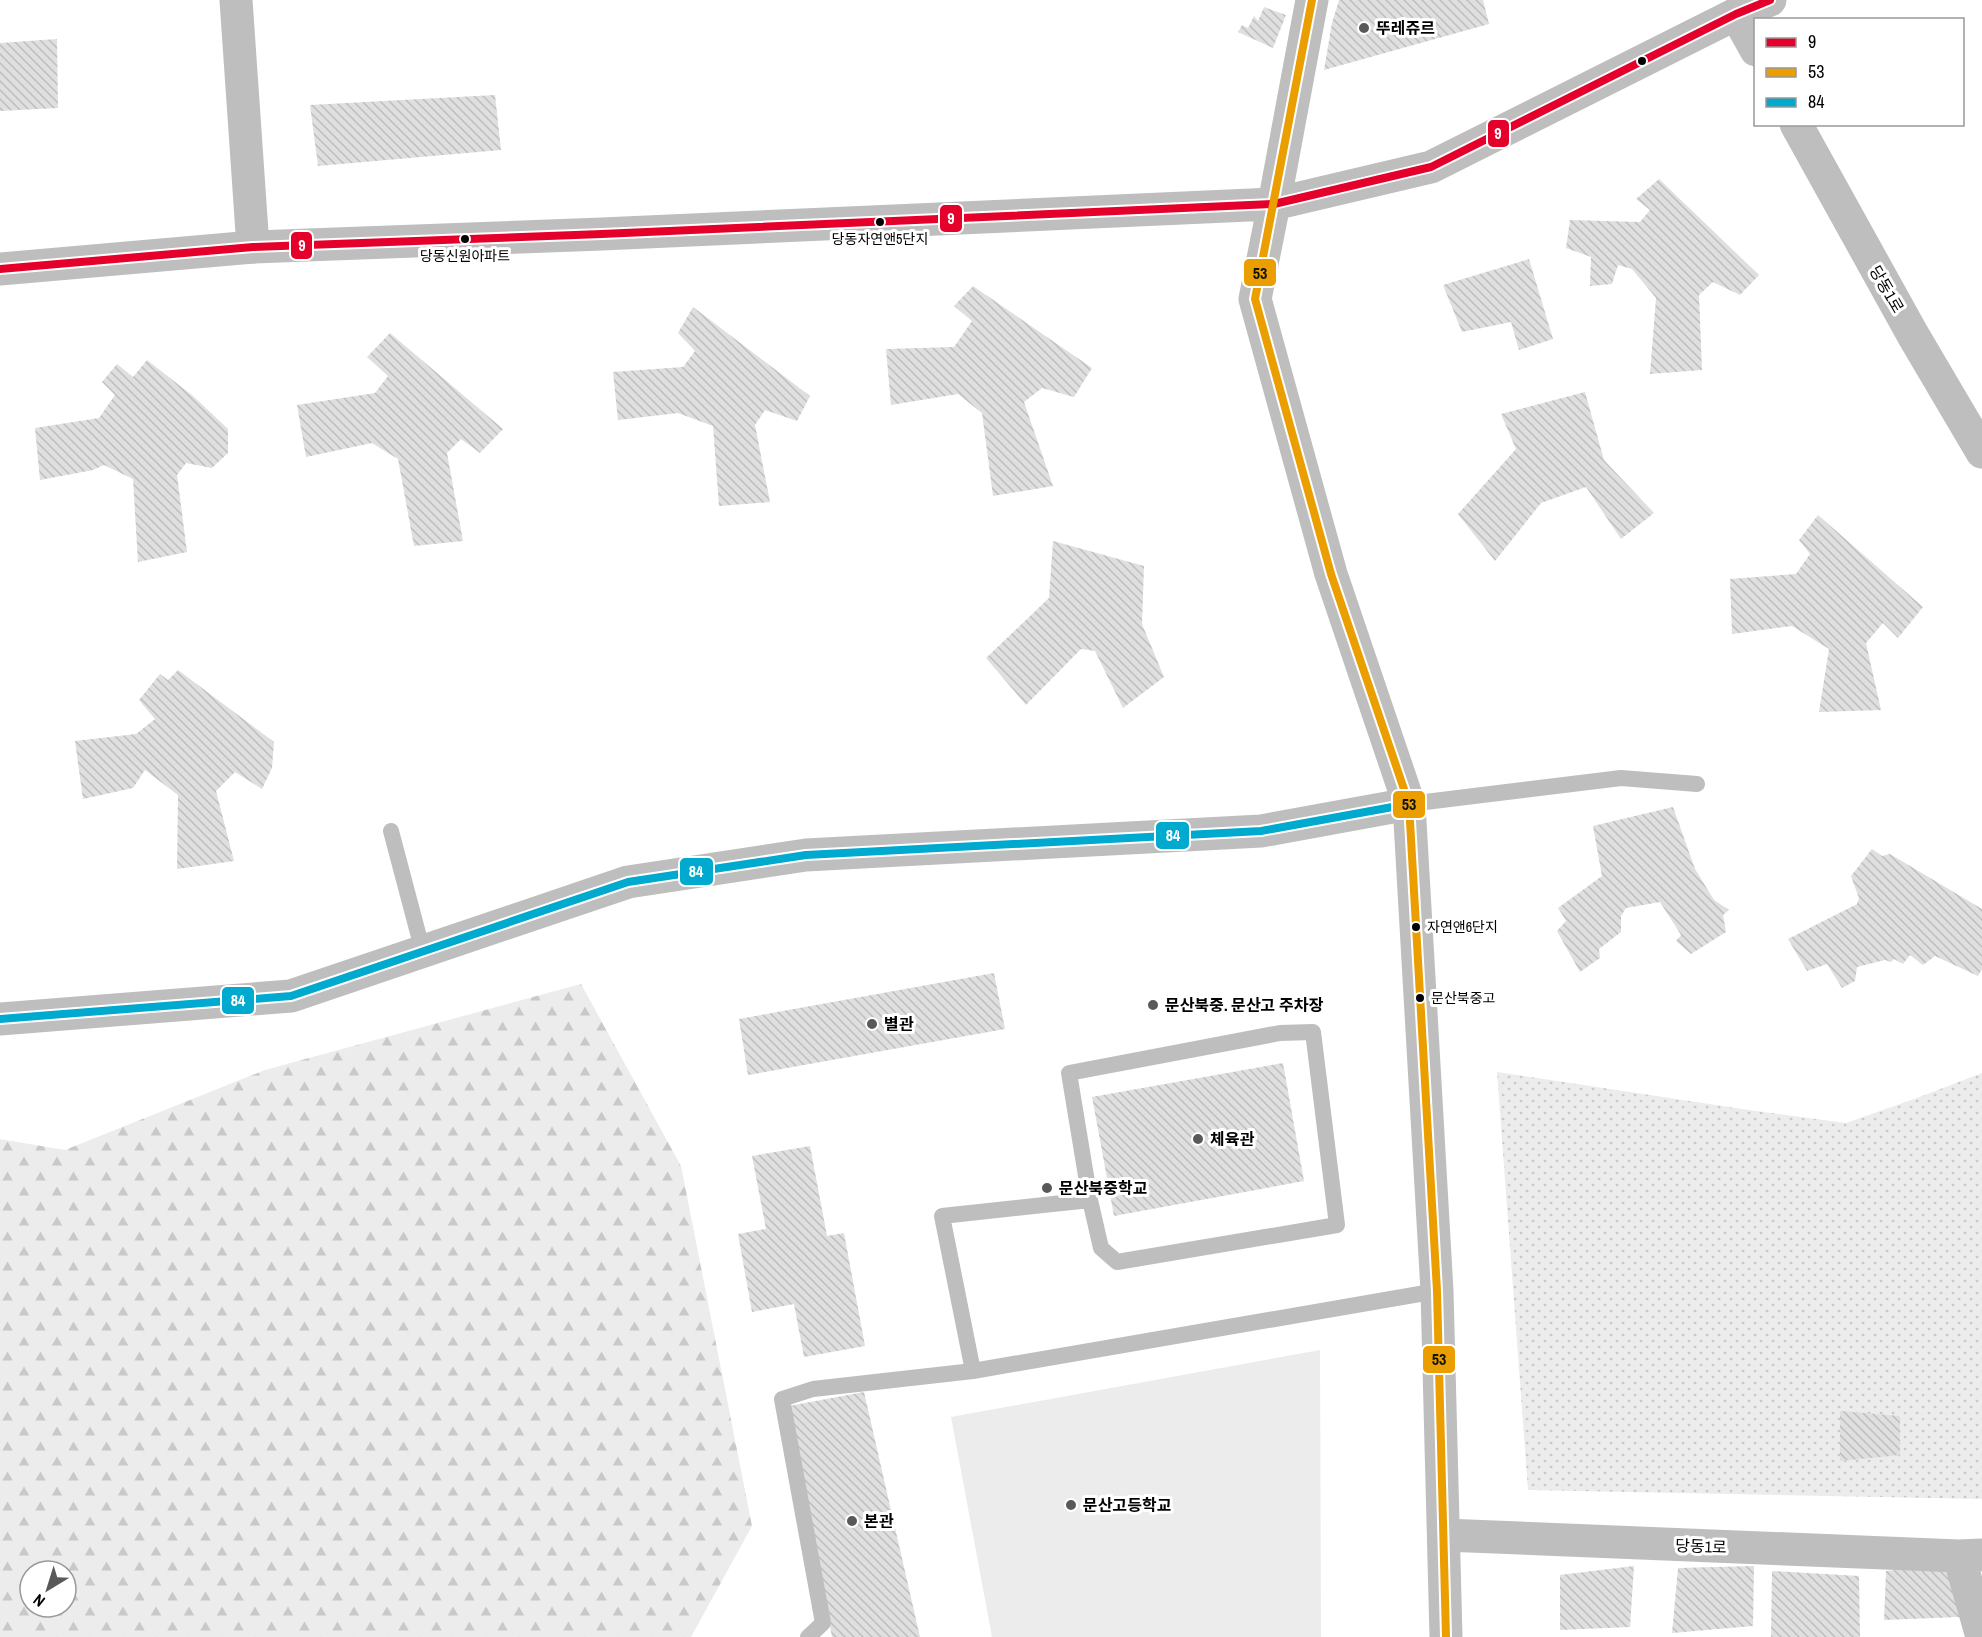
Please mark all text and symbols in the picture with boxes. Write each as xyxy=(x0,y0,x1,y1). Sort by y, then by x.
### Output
place label: 뚜레쥬르 xyxy=(1376,17,1435,39)
legend xyxy=(1754,18,1964,126)
marker: 뚜레쥬르 xyxy=(1357,21,1371,35)
text: 9 xyxy=(1808,29,1816,54)
unlabelled marker xyxy=(1636,55,1648,67)
text: 53 xyxy=(1808,59,1824,84)
text: 84 xyxy=(1808,89,1824,114)
line badge: 9 xyxy=(1487,119,1510,148)
text: 9 xyxy=(1494,122,1502,144)
line badge: 9 xyxy=(939,204,963,233)
text: 9 xyxy=(947,207,955,229)
marker: 당동자연앤5단지 xyxy=(874,216,886,228)
place label: 당동자연앤5단지 xyxy=(832,230,928,248)
line badge: 9 xyxy=(290,231,313,260)
marker: 당동신원아파트 xyxy=(459,233,471,245)
text: 9 xyxy=(298,234,306,256)
place label: 당동신원아파트 xyxy=(420,247,510,265)
line badge: 53 xyxy=(1243,258,1277,287)
street label: 당동1로 xyxy=(1865,261,1910,317)
text: 53 xyxy=(1253,262,1267,284)
line badge: 53 xyxy=(1392,790,1426,819)
text: 53 xyxy=(1402,793,1416,815)
line badge: 84 xyxy=(1155,821,1190,850)
text: 84 xyxy=(1166,824,1181,846)
line badge: 84 xyxy=(679,857,714,886)
text: 84 xyxy=(689,860,704,882)
place label: 자연앤6단지 xyxy=(1427,918,1498,936)
marker: 자연앤6단지 xyxy=(1410,921,1422,933)
line badge: 84 xyxy=(221,986,255,1015)
text: 84 xyxy=(231,989,246,1011)
place label: 문산북중고 xyxy=(1431,989,1496,1007)
marker: 문산북중고 xyxy=(1414,992,1426,1004)
place label: 문산북중. 문산고 주차장 xyxy=(1165,994,1323,1016)
marker: 문산북중. 문산고 주차장 xyxy=(1146,998,1160,1012)
place label: 별관 xyxy=(884,1013,914,1035)
marker: 별관 xyxy=(865,1017,879,1031)
place label: 체육관 xyxy=(1210,1128,1254,1150)
marker: 체육관 xyxy=(1191,1132,1205,1146)
place label: 문산북중학교 xyxy=(1059,1177,1148,1199)
marker: 문산북중학교 xyxy=(1040,1181,1054,1195)
line badge: 53 xyxy=(1422,1345,1456,1374)
text: 53 xyxy=(1432,1348,1446,1370)
place label: 문산고등학교 xyxy=(1083,1494,1172,1516)
marker: 문산고등학교 xyxy=(1064,1498,1078,1512)
place label: 본관 xyxy=(864,1510,894,1532)
marker: 본관 xyxy=(845,1514,859,1528)
street label: 당동1로 xyxy=(1675,1534,1727,1558)
north arrow xyxy=(18,1559,78,1619)
text: N xyxy=(28,1589,49,1612)

